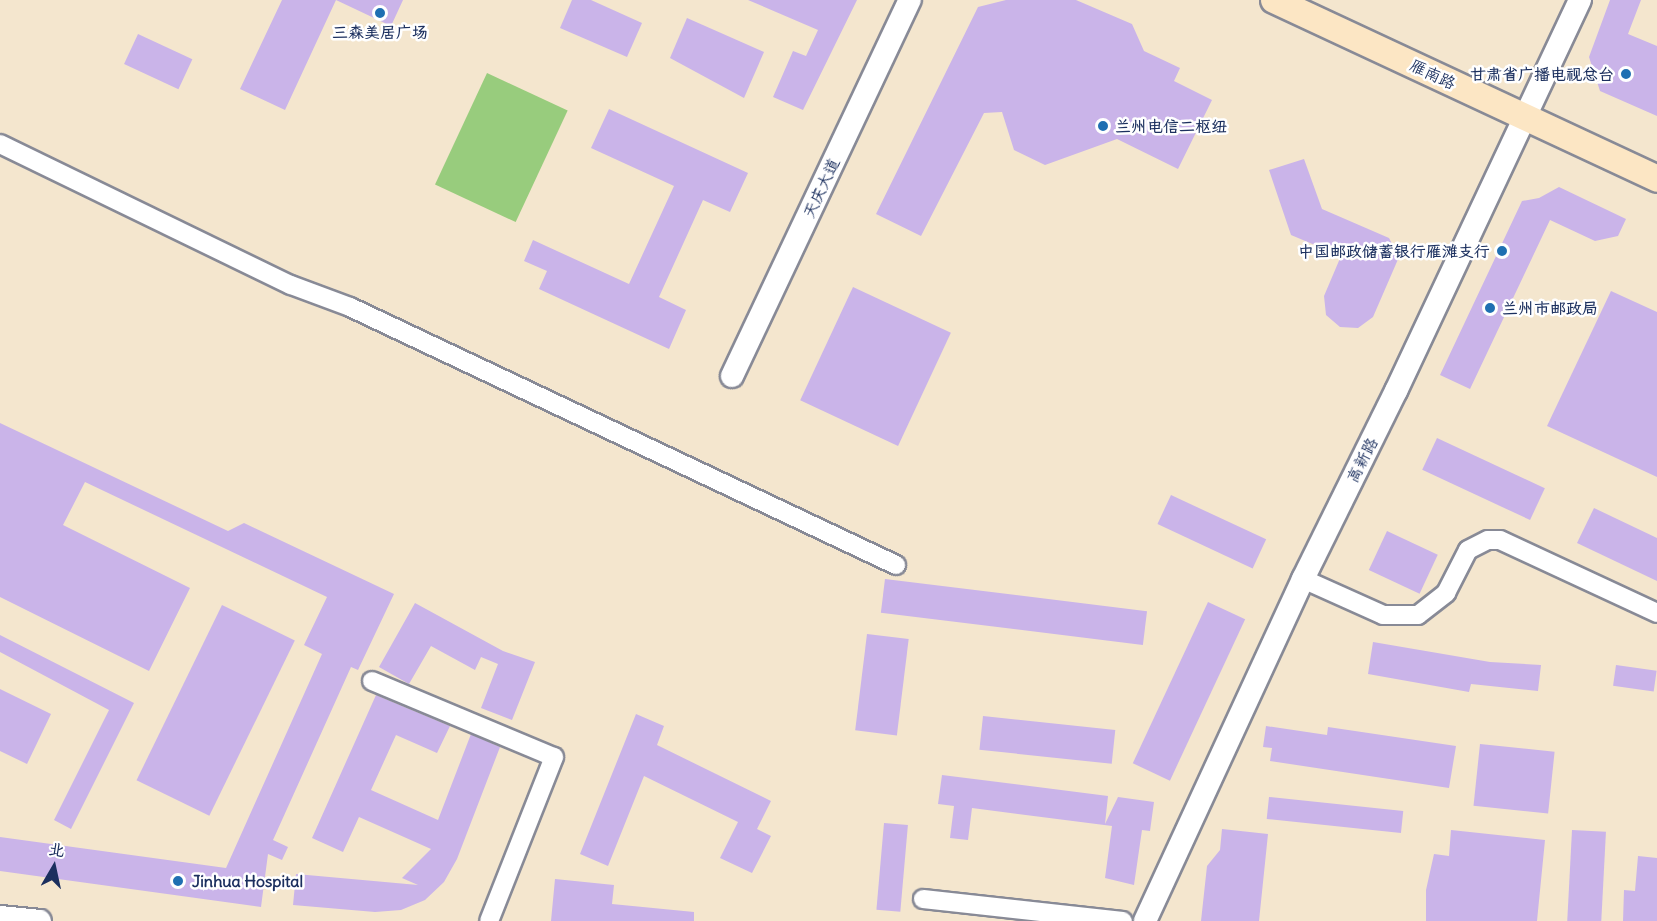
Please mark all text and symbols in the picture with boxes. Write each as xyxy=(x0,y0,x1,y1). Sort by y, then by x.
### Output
marker: 三森美居广场 xyxy=(373,6,387,20)
place label: 三森美居广场 xyxy=(332,22,428,42)
street label: 雁南路 xyxy=(1407,55,1459,93)
place label: 甘肃省广播电视总台 xyxy=(1470,64,1614,84)
marker: 甘肃省广播电视总台 xyxy=(1619,67,1633,81)
place label: 兰州电信二枢纽 xyxy=(1115,116,1227,136)
marker: 兰州电信二枢纽 xyxy=(1096,119,1110,133)
street label: 天庆大道 xyxy=(799,155,843,221)
place label: 中国邮政储蓄银行雁滩支行 xyxy=(1298,241,1490,261)
marker: 中国邮政储蓄银行雁滩支行 xyxy=(1495,244,1509,258)
place label: 兰州市邮政局 xyxy=(1502,298,1598,318)
marker: 兰州市邮政局 xyxy=(1483,301,1497,315)
street label: 高新路 xyxy=(1343,434,1381,486)
north arrow xyxy=(24,837,84,897)
text: 北 xyxy=(47,838,66,860)
place label: Jinhua Hospital xyxy=(192,871,303,891)
marker: Jinhua Hospital xyxy=(169,872,187,890)

